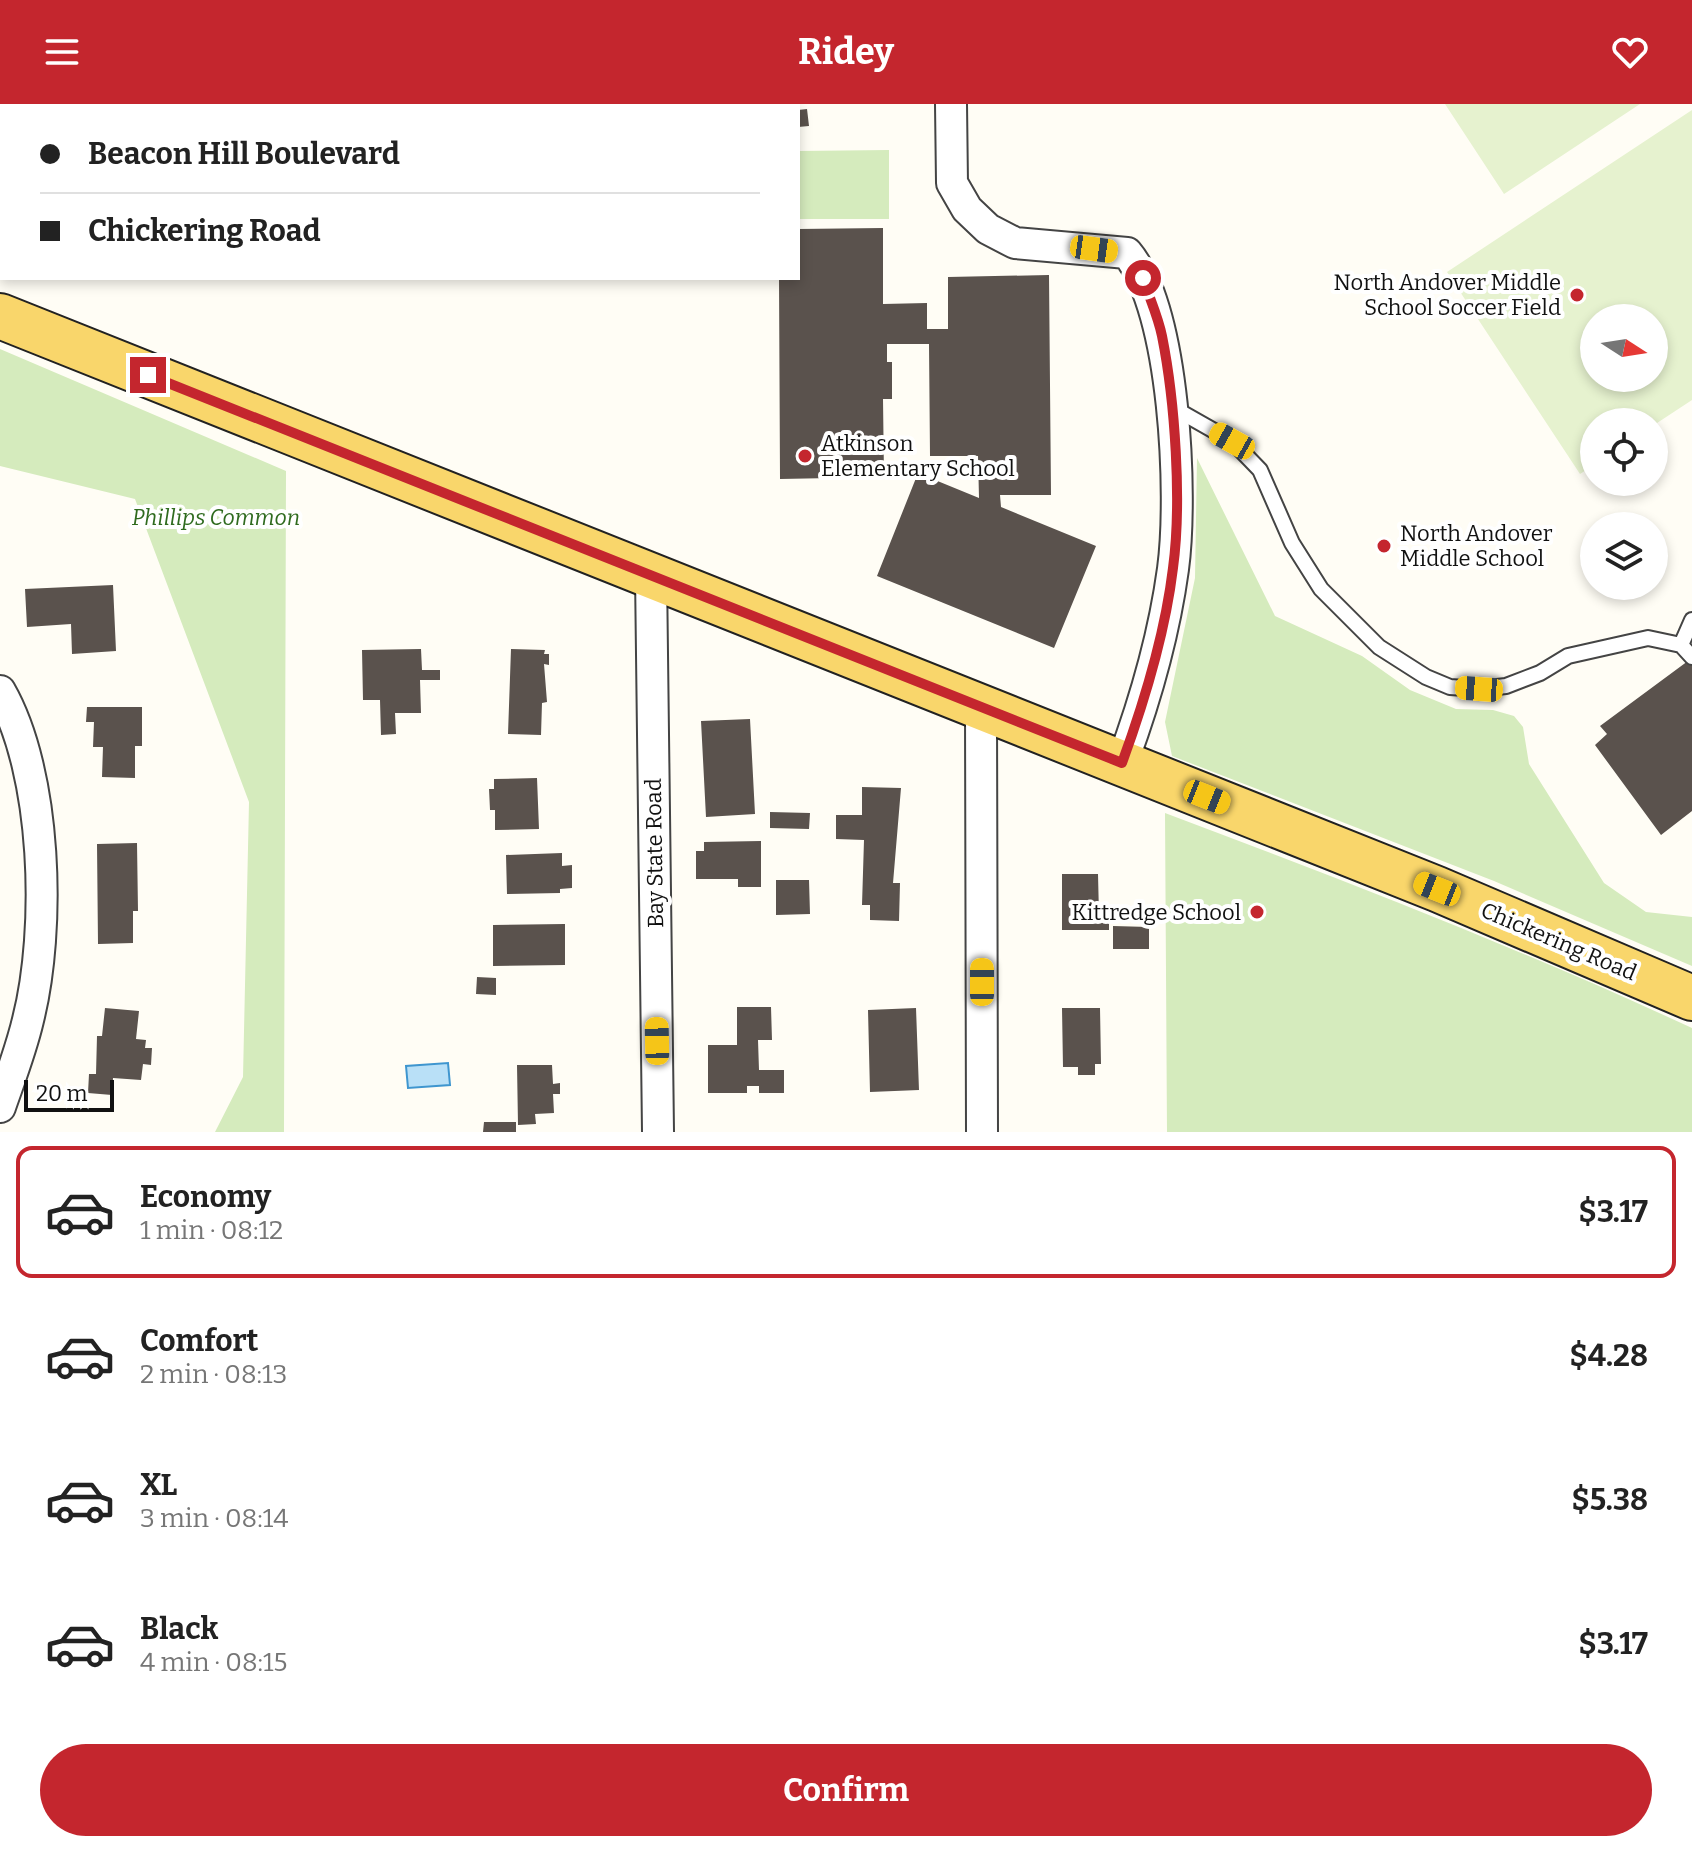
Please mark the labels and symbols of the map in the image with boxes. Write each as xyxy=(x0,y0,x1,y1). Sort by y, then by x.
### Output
car xyxy=(1069,234,1119,264)
route start xyxy=(1125,260,1161,296)
place label: North Andover Middle School Soccer Field xyxy=(1333,269,1561,321)
marker: North Andover Middle School Soccer Field xyxy=(1568,286,1586,304)
north arrow xyxy=(1580,304,1668,392)
route end xyxy=(130,357,166,393)
car xyxy=(1205,419,1259,463)
place label: Atkinson Elementary School xyxy=(821,430,1015,482)
marker: Atkinson Elementary School xyxy=(796,447,814,465)
park label: Phillips Common xyxy=(132,504,300,531)
place label: North Andover Middle School xyxy=(1400,520,1553,572)
marker: North Andover Middle School xyxy=(1375,537,1393,555)
car xyxy=(1454,675,1504,703)
car xyxy=(1180,777,1234,817)
street label: Bay State Road xyxy=(640,778,669,928)
car xyxy=(1410,869,1464,909)
street label: Chickering Road xyxy=(1477,896,1641,986)
place label: Kittredge School xyxy=(1071,899,1241,926)
marker: Kittredge School xyxy=(1248,903,1266,921)
car xyxy=(970,958,994,1006)
car xyxy=(645,1017,669,1065)
scale bar xyxy=(24,1076,114,1112)

